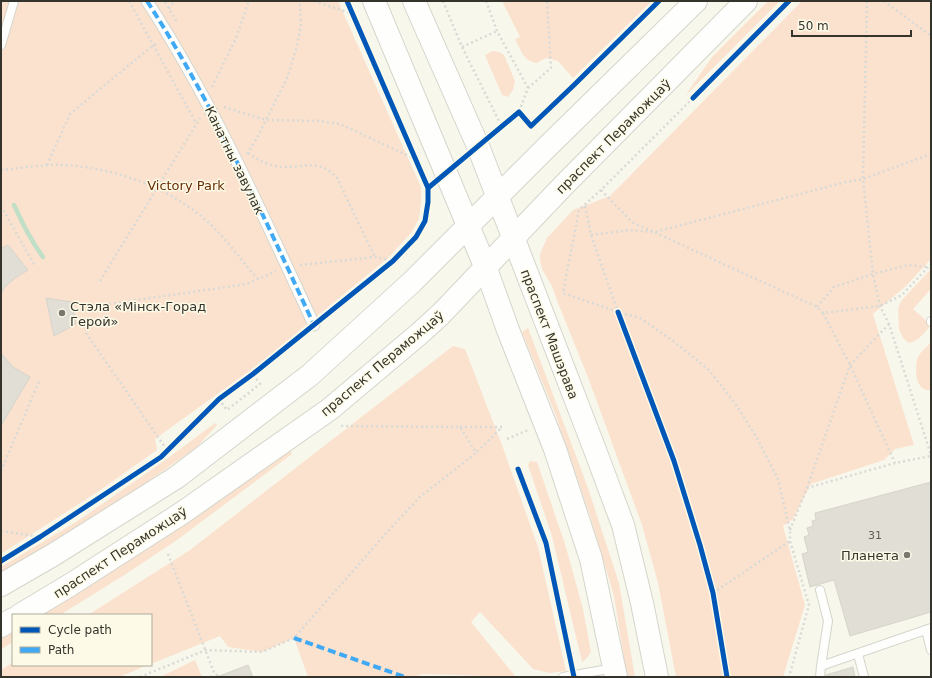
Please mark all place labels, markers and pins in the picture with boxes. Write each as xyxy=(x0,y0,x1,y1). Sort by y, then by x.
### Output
place label: Стэла «Мінск-Горад Герой» xyxy=(70,299,206,329)
marker: Стэла «Мінск-Горад Герой» xyxy=(57,308,67,318)
place label: Планета xyxy=(841,548,899,563)
marker: Планета xyxy=(902,550,912,560)

